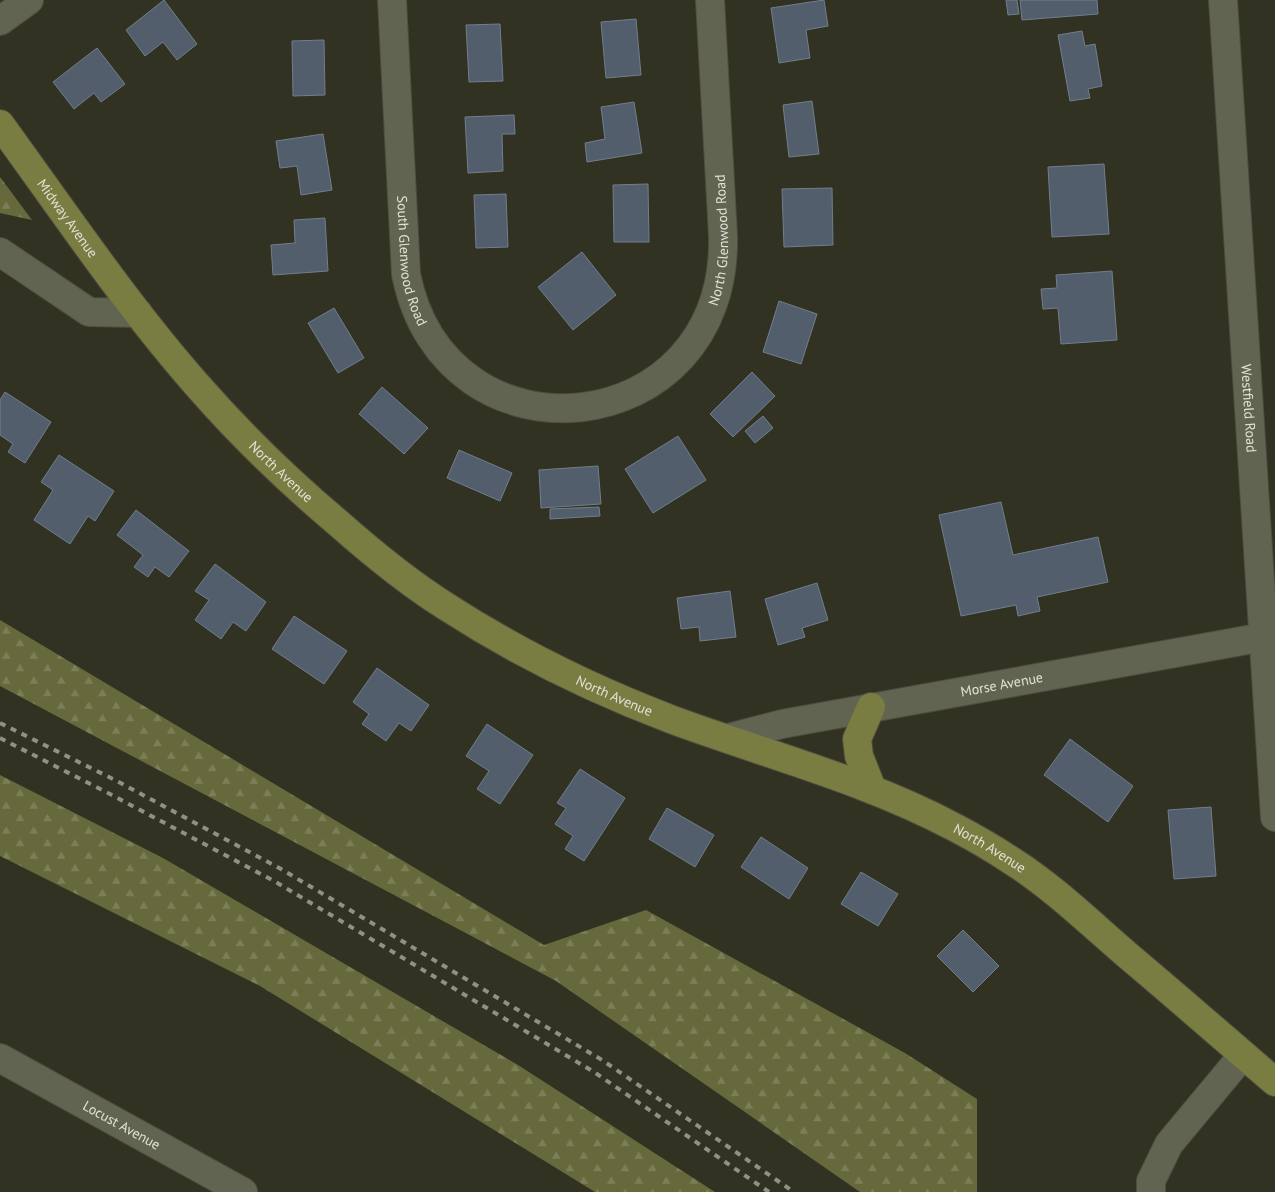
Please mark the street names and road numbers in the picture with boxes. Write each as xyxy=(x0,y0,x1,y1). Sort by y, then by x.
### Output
street label: North Glenwood Road xyxy=(704,174,732,308)
street label: Midway Avenue xyxy=(33,175,102,261)
street label: South Glenwood Road xyxy=(393,195,432,329)
street label: Westfield Road xyxy=(1237,363,1261,453)
street label: North Avenue xyxy=(245,437,317,506)
street label: Morse Avenue xyxy=(959,668,1044,701)
street label: North Avenue xyxy=(573,671,655,720)
street label: North Avenue xyxy=(950,819,1030,877)
street label: Locust Avenue xyxy=(80,1097,164,1154)

